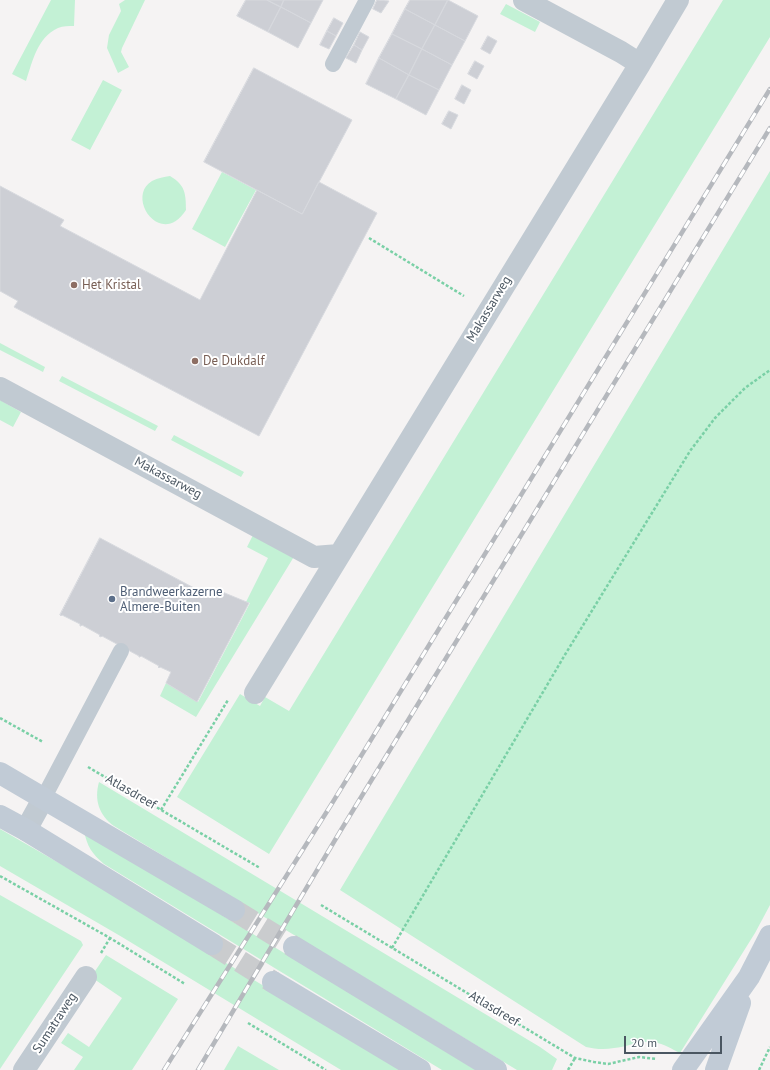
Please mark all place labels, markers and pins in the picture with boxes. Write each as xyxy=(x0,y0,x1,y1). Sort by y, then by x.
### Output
place label: Het Kristal xyxy=(82,277,141,293)
marker: Het Kristal xyxy=(69,280,79,290)
place label: De Dukdalf xyxy=(203,353,265,369)
marker: De Dukdalf xyxy=(190,356,200,366)
place label: Brandweerkazerne Almere-Buiten xyxy=(120,584,222,615)
marker: Brandweerkazerne Almere-Buiten xyxy=(107,594,117,604)

